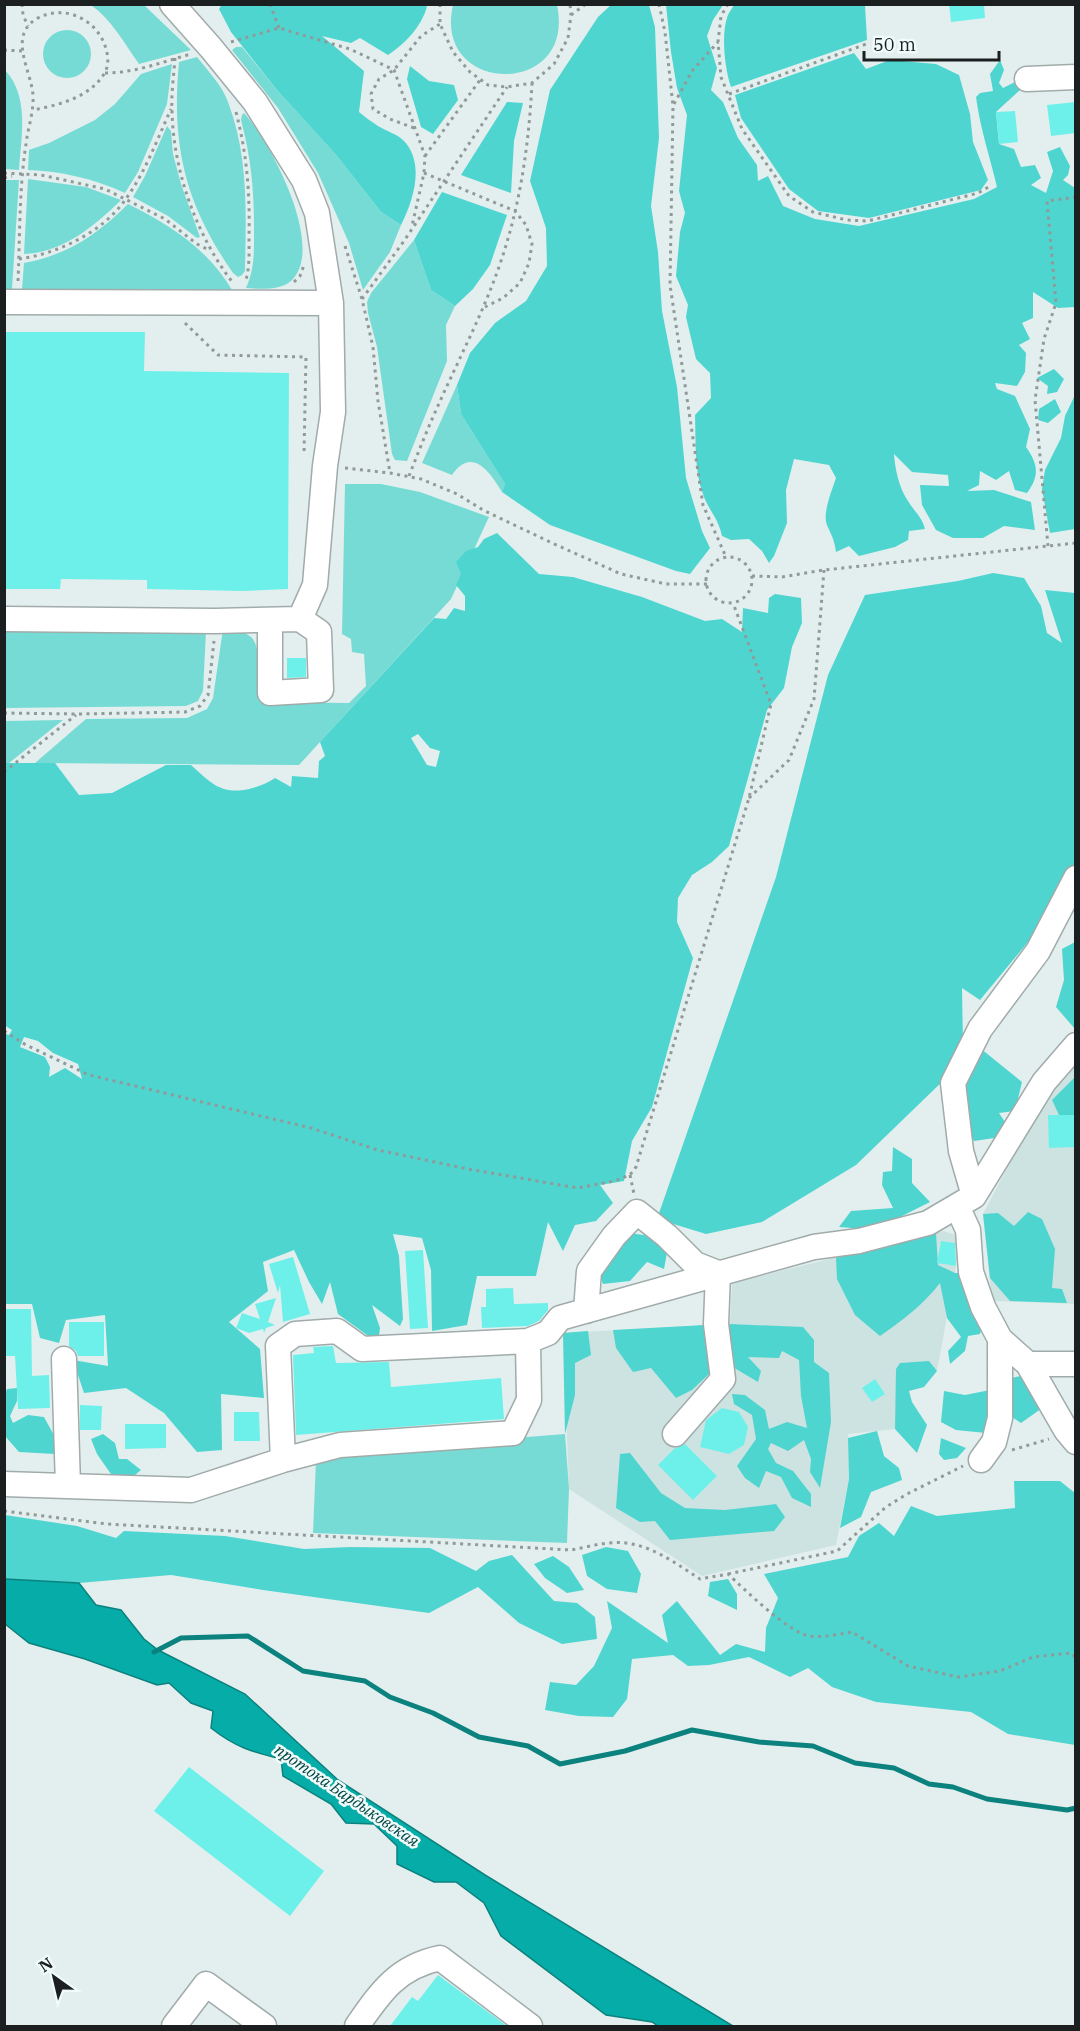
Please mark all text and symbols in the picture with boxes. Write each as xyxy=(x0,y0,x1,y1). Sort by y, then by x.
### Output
scale bar xyxy=(864,24,999,62)
text: 50 m xyxy=(873,33,916,56)
water label: протока Бардыковская xyxy=(271,1739,424,1851)
north arrow xyxy=(24,1947,84,2007)
text: N xyxy=(35,1953,56,1976)

